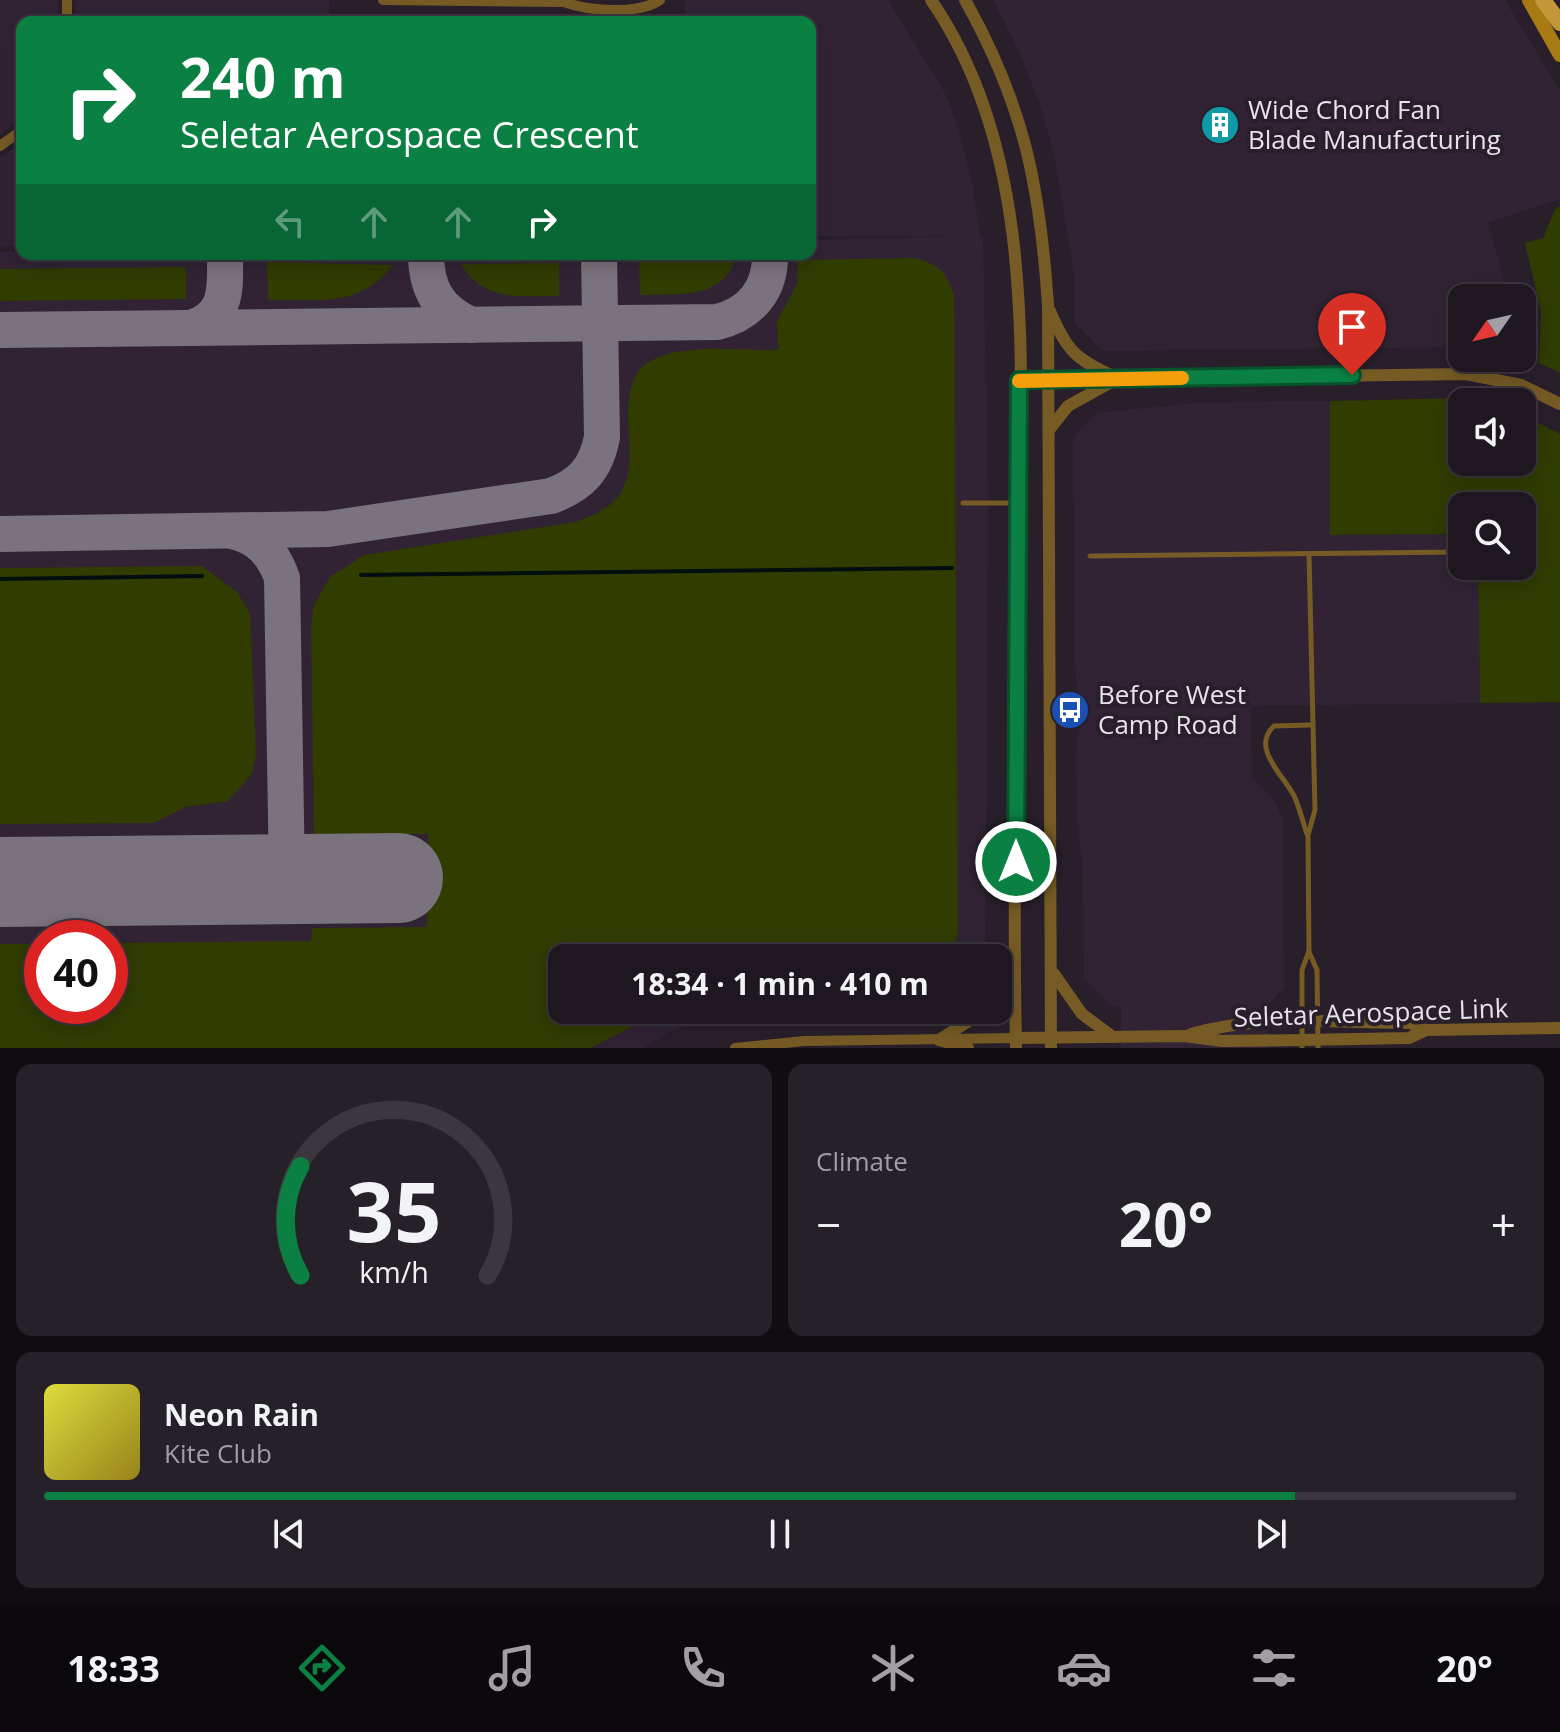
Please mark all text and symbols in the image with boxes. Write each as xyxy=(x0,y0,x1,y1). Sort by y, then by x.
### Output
text: 240 m xyxy=(180,38,346,114)
icon: right xyxy=(48,48,152,152)
place label: Wide Chord Fan Blade Manufacturing xyxy=(1248,91,1501,157)
building icon: Wide Chord Fan Blade Manufacturing xyxy=(1199,104,1241,146)
text: Seletar Aerospace Crescent xyxy=(180,110,639,159)
icon: left xyxy=(268,200,312,244)
icon: ahead xyxy=(352,200,396,244)
icon: ahead xyxy=(436,200,480,244)
icon: right xyxy=(520,200,564,244)
north arrow xyxy=(1448,284,1536,372)
map controls xyxy=(1448,284,1536,580)
pin xyxy=(1318,293,1386,375)
icon: arrive xyxy=(1330,305,1374,349)
button: sound xyxy=(1448,388,1536,476)
button: search xyxy=(1448,492,1536,580)
place label: Before West Camp Road xyxy=(1098,676,1246,742)
bus stop icon: Before West Camp Road xyxy=(1049,689,1091,731)
position arrow xyxy=(974,820,1058,904)
speed limit sign: 40 xyxy=(24,920,128,1024)
text: 18:34 · 1 min · 410 m xyxy=(631,963,929,1004)
street label: Seletar Aerospace Link xyxy=(1233,989,1509,1035)
text: Climate xyxy=(816,1143,908,1179)
text: 35 xyxy=(346,1153,442,1266)
text: 20° xyxy=(1119,1183,1213,1265)
text: − xyxy=(816,1194,841,1254)
text: + xyxy=(1491,1194,1516,1254)
text: km/h xyxy=(359,1252,429,1291)
text: Neon Rain xyxy=(164,1394,319,1435)
text: Kite Club xyxy=(164,1435,272,1471)
icon: previous xyxy=(267,1512,311,1556)
icon: pause xyxy=(758,1512,802,1556)
icon: next xyxy=(1249,1512,1293,1556)
icon: directions xyxy=(294,1640,350,1696)
icon: music xyxy=(484,1640,540,1696)
icon: phone xyxy=(675,1640,731,1696)
icon: climate xyxy=(865,1640,921,1696)
icon: car xyxy=(1056,1640,1112,1696)
icon: filters xyxy=(1246,1640,1302,1696)
text: 18:33 xyxy=(67,1644,160,1693)
text: 20° xyxy=(1436,1644,1493,1693)

